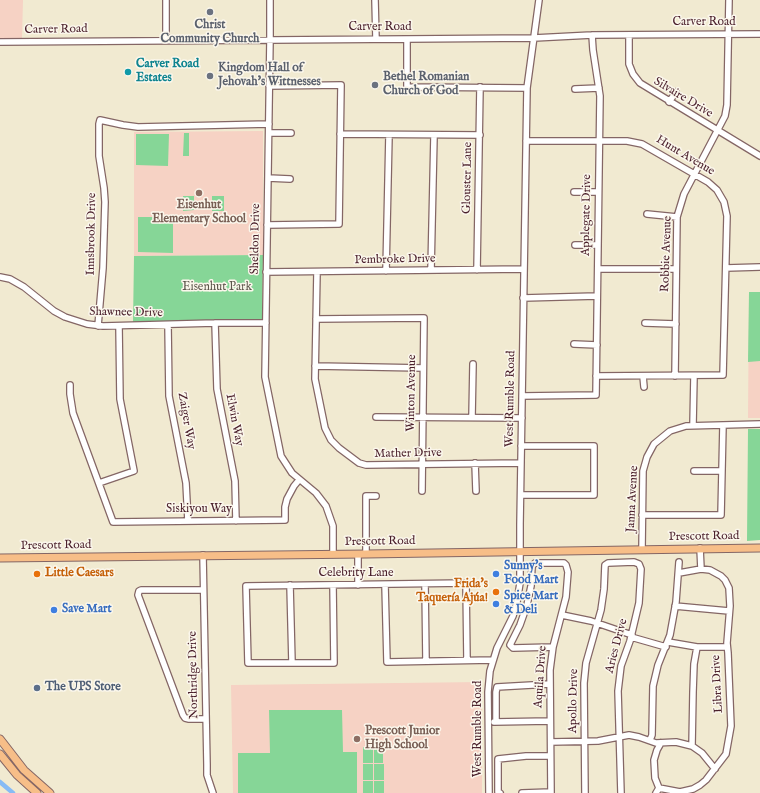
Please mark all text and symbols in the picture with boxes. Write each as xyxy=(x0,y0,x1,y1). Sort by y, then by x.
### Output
marker: Christ Community Church xyxy=(205,7,215,17)
street label: Carver Road xyxy=(672,16,736,30)
place label: Christ Community Church xyxy=(161,19,259,47)
street label: Carver Road xyxy=(348,21,412,35)
street label: Carver Road xyxy=(24,22,88,38)
place label: Carver Road Estates xyxy=(136,58,199,86)
place label: Kingdom Hall of Jehovah's Wittnesses xyxy=(218,62,321,90)
marker: Carver Road Estates xyxy=(123,67,133,77)
marker: Kingdom Hall of Jehovah's Wittnesses xyxy=(205,71,215,81)
place label: Bethel Romanian Church of God xyxy=(383,71,470,99)
street label: Silvaire Drive xyxy=(651,75,715,121)
marker: Bethel Romanian Church of God xyxy=(370,80,380,90)
street label: Hunt Avenue xyxy=(653,133,717,179)
street label: Glouster Lane xyxy=(460,142,476,214)
street label: Applegate Drive xyxy=(579,174,595,256)
marker: Eisenhut Elementary School xyxy=(194,188,204,198)
street label: Innsbrook Drive xyxy=(84,192,100,276)
place label: Eisenhut Elementary School xyxy=(152,199,246,227)
street label: Sheldon Drive xyxy=(248,203,264,275)
street label: Robbie Avenue xyxy=(658,216,676,292)
street label: Pembroke Drive xyxy=(354,252,436,268)
park label: Eisenhut Park xyxy=(182,281,252,295)
street label: Shawnee Drive xyxy=(89,305,163,321)
street label: West Rumble Road xyxy=(503,351,519,447)
street label: Winton Avenue xyxy=(404,354,420,432)
street label: Zaiger Way xyxy=(174,391,198,451)
street label: Elwin Way xyxy=(222,393,246,447)
street label: Mather Drive xyxy=(374,446,442,462)
street label: Janna Avenue xyxy=(624,465,642,533)
street label: Siskiyou Way xyxy=(166,503,232,517)
street label: Prescott Road xyxy=(669,529,739,545)
street label: Prescott Road xyxy=(345,534,415,550)
street label: Prescott Road xyxy=(21,538,91,554)
place label: Sunny's Food Mart xyxy=(504,560,558,588)
place label: Little Caesars xyxy=(45,567,114,581)
street label: Celebrity Lane xyxy=(318,567,394,581)
marker: Little Caesars xyxy=(32,569,42,579)
marker: Sunny's Food Mart xyxy=(491,569,501,579)
place label: Frida's Taquería Ajúa! xyxy=(416,578,488,606)
marker: Frida's Taquería Ajúa! xyxy=(491,587,501,597)
place label: Spice Mart & Deli xyxy=(504,590,558,618)
marker: Spice Mart & Deli xyxy=(491,599,501,609)
place label: Save Mart xyxy=(62,603,112,617)
marker: Save Mart xyxy=(49,605,59,615)
street label: Aries Drive xyxy=(603,617,631,675)
street label: Northridge Drive xyxy=(186,631,202,719)
street label: Aquila Drive xyxy=(532,645,550,709)
street label: Libra Drive xyxy=(709,655,727,713)
street label: Apollo Drive xyxy=(566,669,582,733)
place label: The UPS Store xyxy=(45,681,121,695)
street label: West Rumble Road xyxy=(472,681,486,777)
marker: The UPS Store xyxy=(32,683,42,693)
place label: Prescott Junior High School xyxy=(365,725,440,753)
marker: Prescott Junior High School xyxy=(352,734,362,744)

